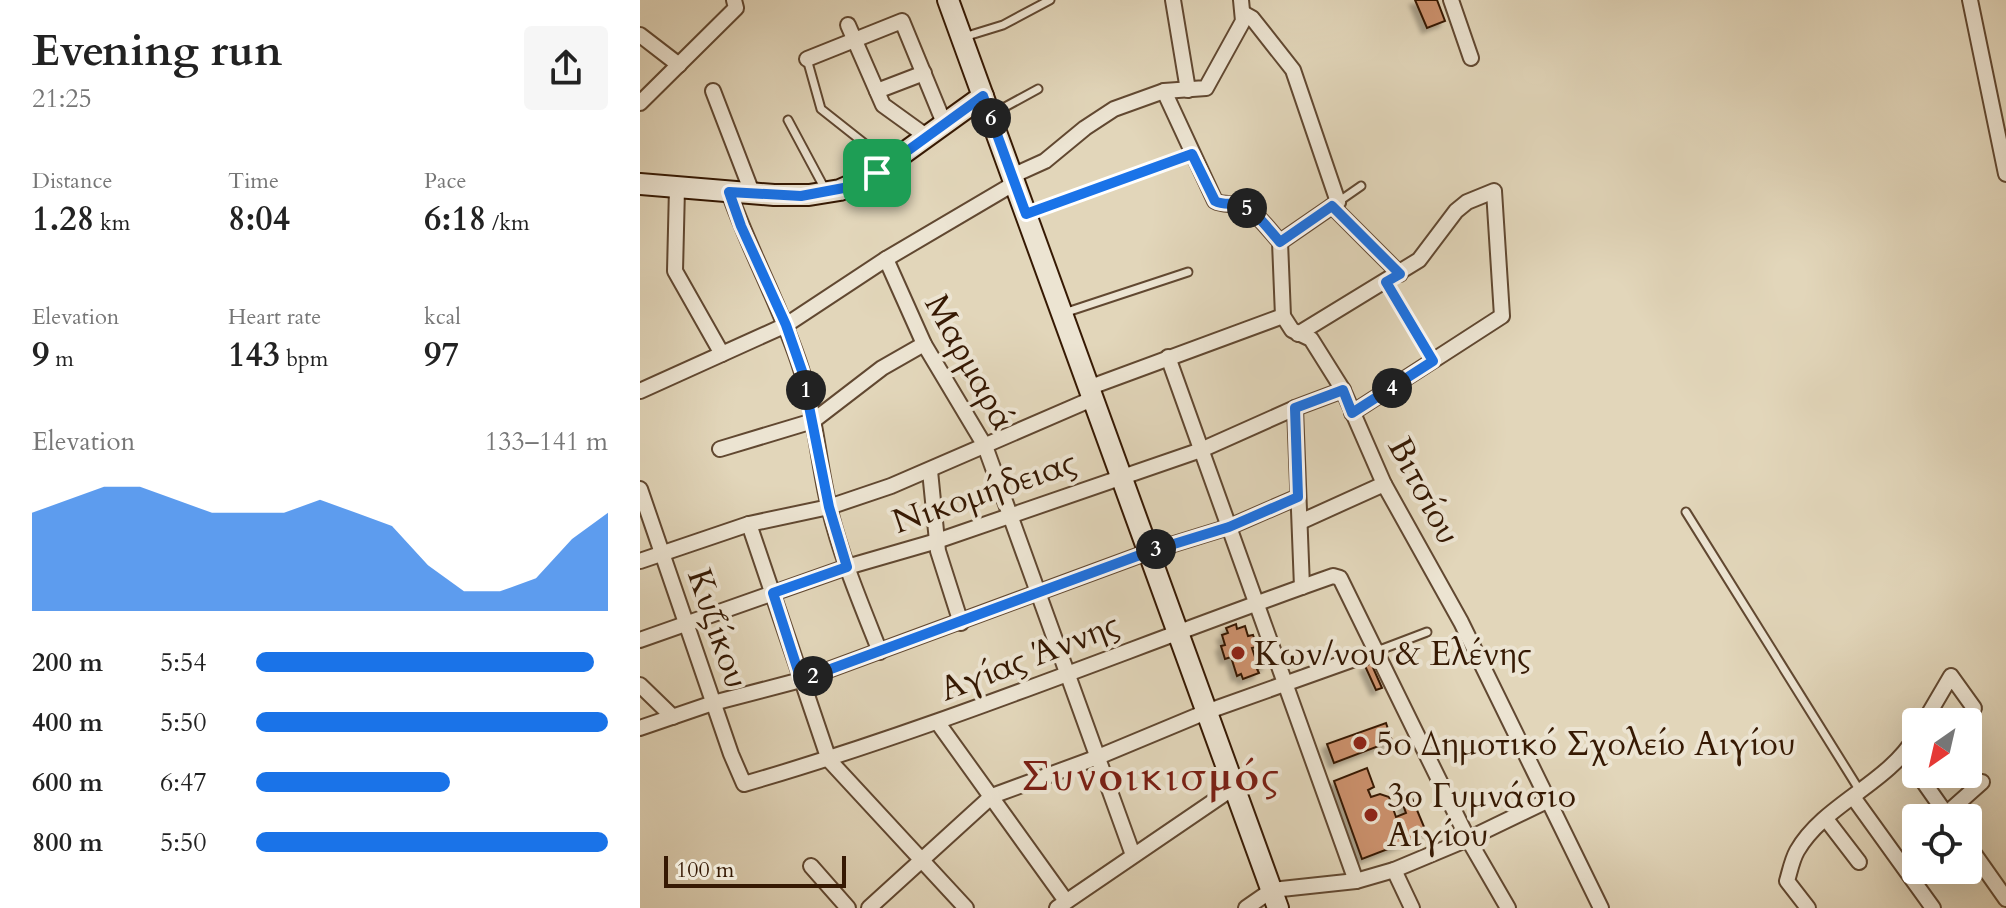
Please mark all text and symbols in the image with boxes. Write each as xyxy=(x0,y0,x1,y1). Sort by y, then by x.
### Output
text: Evening run xyxy=(32,21,282,81)
button: share xyxy=(524,26,608,110)
text: 21:25 xyxy=(32,81,92,116)
pin: 6 xyxy=(971,98,1011,138)
text: 6 xyxy=(985,103,997,133)
pin xyxy=(843,139,911,207)
icon: arrive xyxy=(855,151,899,195)
text: Distance xyxy=(32,166,112,196)
text: Time xyxy=(228,166,279,196)
text: Pace xyxy=(424,166,467,196)
pin: 5 xyxy=(1227,188,1267,228)
text: 5 xyxy=(1241,193,1253,223)
text: 1.28 xyxy=(32,196,94,242)
text: 8:04 xyxy=(228,196,290,242)
text: 6:18 xyxy=(424,196,486,242)
text: km xyxy=(94,208,130,238)
text: /km xyxy=(486,208,530,238)
street label: Μαρμαρά xyxy=(914,286,1027,439)
text: Elevation xyxy=(32,302,119,332)
text: Heart rate xyxy=(228,302,321,332)
text: kcal xyxy=(424,302,461,332)
text: 9 xyxy=(32,332,49,378)
text: 143 xyxy=(228,332,280,378)
text: 97 xyxy=(424,332,459,378)
text: m xyxy=(49,344,74,374)
text: bpm xyxy=(280,344,328,374)
pin: 4 xyxy=(1372,368,1412,408)
pin: 1 xyxy=(786,370,826,410)
text: 4 xyxy=(1386,373,1398,403)
text: 1 xyxy=(800,375,812,405)
text: Elevation xyxy=(32,424,135,459)
text: 133–141 m xyxy=(485,424,608,459)
street label: Βιτσίου xyxy=(1377,429,1471,552)
street label: Νικομήδειας xyxy=(886,439,1082,545)
pin: 3 xyxy=(1136,529,1176,569)
text: 3 xyxy=(1150,534,1162,564)
street label: Κυζίκου xyxy=(676,562,760,694)
street label: Αγίας Άννης xyxy=(933,602,1126,712)
place label: Κων/νου & Ελένης xyxy=(1254,631,1531,677)
marker: Κων/νου & Ελένης xyxy=(1229,644,1247,662)
text: 200 m xyxy=(32,645,103,680)
text: 5:54 xyxy=(160,645,207,680)
pin: 2 xyxy=(793,656,833,696)
text: 2 xyxy=(807,661,819,691)
text: 400 m xyxy=(32,705,103,740)
text: 5:50 xyxy=(160,705,207,740)
north arrow xyxy=(1902,708,1982,788)
map controls xyxy=(1902,708,1982,884)
place label: 5ο Δημοτικό Σχολείο Αιγίου xyxy=(1376,721,1796,767)
marker: 5ο Δημοτικό Σχολείο Αιγίου xyxy=(1351,734,1369,752)
district label: Συνοικισμός xyxy=(1021,748,1281,805)
text: 600 m xyxy=(32,765,103,800)
text: 6:47 xyxy=(160,765,207,800)
place label: 3ο Γυμνάσιο Αιγίου xyxy=(1387,773,1576,858)
button: locate xyxy=(1902,804,1982,884)
marker: 3ο Γυμνάσιο Αιγίου xyxy=(1362,806,1380,824)
text: 800 m xyxy=(32,825,103,860)
text: 5:50 xyxy=(160,825,207,860)
scale bar xyxy=(664,852,846,888)
text: 100 m xyxy=(676,855,734,885)

